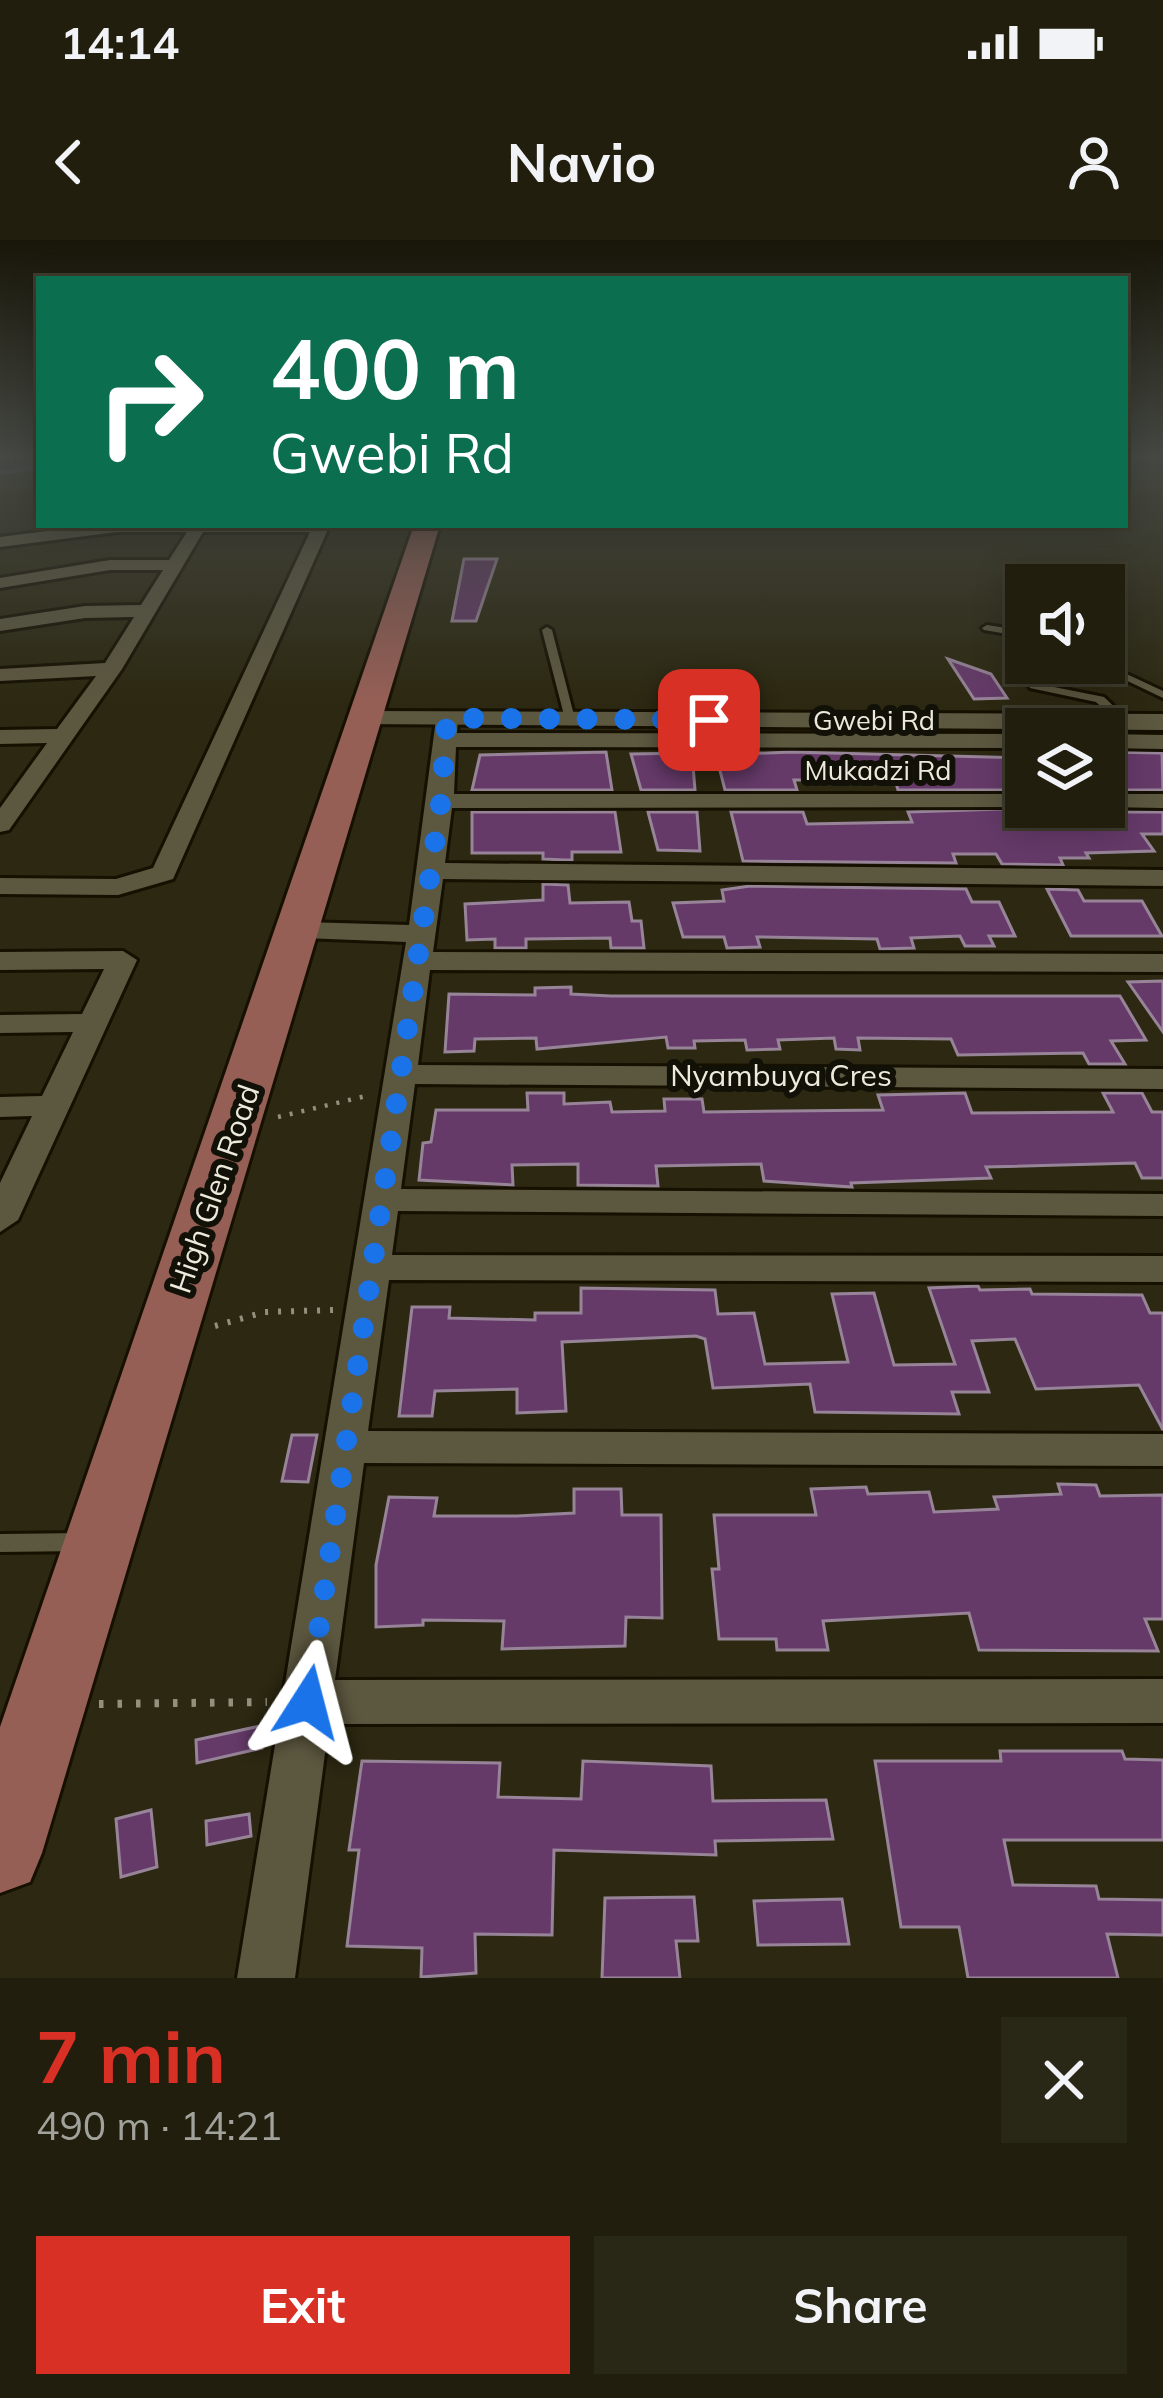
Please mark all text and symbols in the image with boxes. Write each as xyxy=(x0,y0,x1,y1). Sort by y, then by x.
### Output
text: 14:14 xyxy=(60,14,179,70)
text: Navio xyxy=(507,128,656,196)
icon: back xyxy=(36,129,102,195)
icon: person xyxy=(1061,129,1127,195)
text: 400 m xyxy=(270,315,520,420)
icon: right xyxy=(72,324,228,480)
text: Gwebi Rd xyxy=(270,419,514,487)
map controls xyxy=(1005,564,1125,828)
button: sound xyxy=(1005,564,1125,684)
pin xyxy=(658,669,760,771)
icon: arrive xyxy=(676,687,742,753)
street label: Gwebi Rd xyxy=(813,703,935,737)
button: layers xyxy=(1005,708,1125,828)
street label: Mukadzi Rd xyxy=(805,753,951,787)
street label: Nyambuya Cres xyxy=(670,1056,892,1094)
street label: High Glen Road xyxy=(161,1079,268,1298)
position arrow xyxy=(245,1639,371,1765)
text: 7 min xyxy=(36,2011,226,2101)
button: close xyxy=(1001,2017,1127,2143)
text: 490 m · 14:21 xyxy=(36,2101,282,2150)
button: Exit xyxy=(36,2236,570,2374)
button: Share xyxy=(594,2236,1127,2374)

